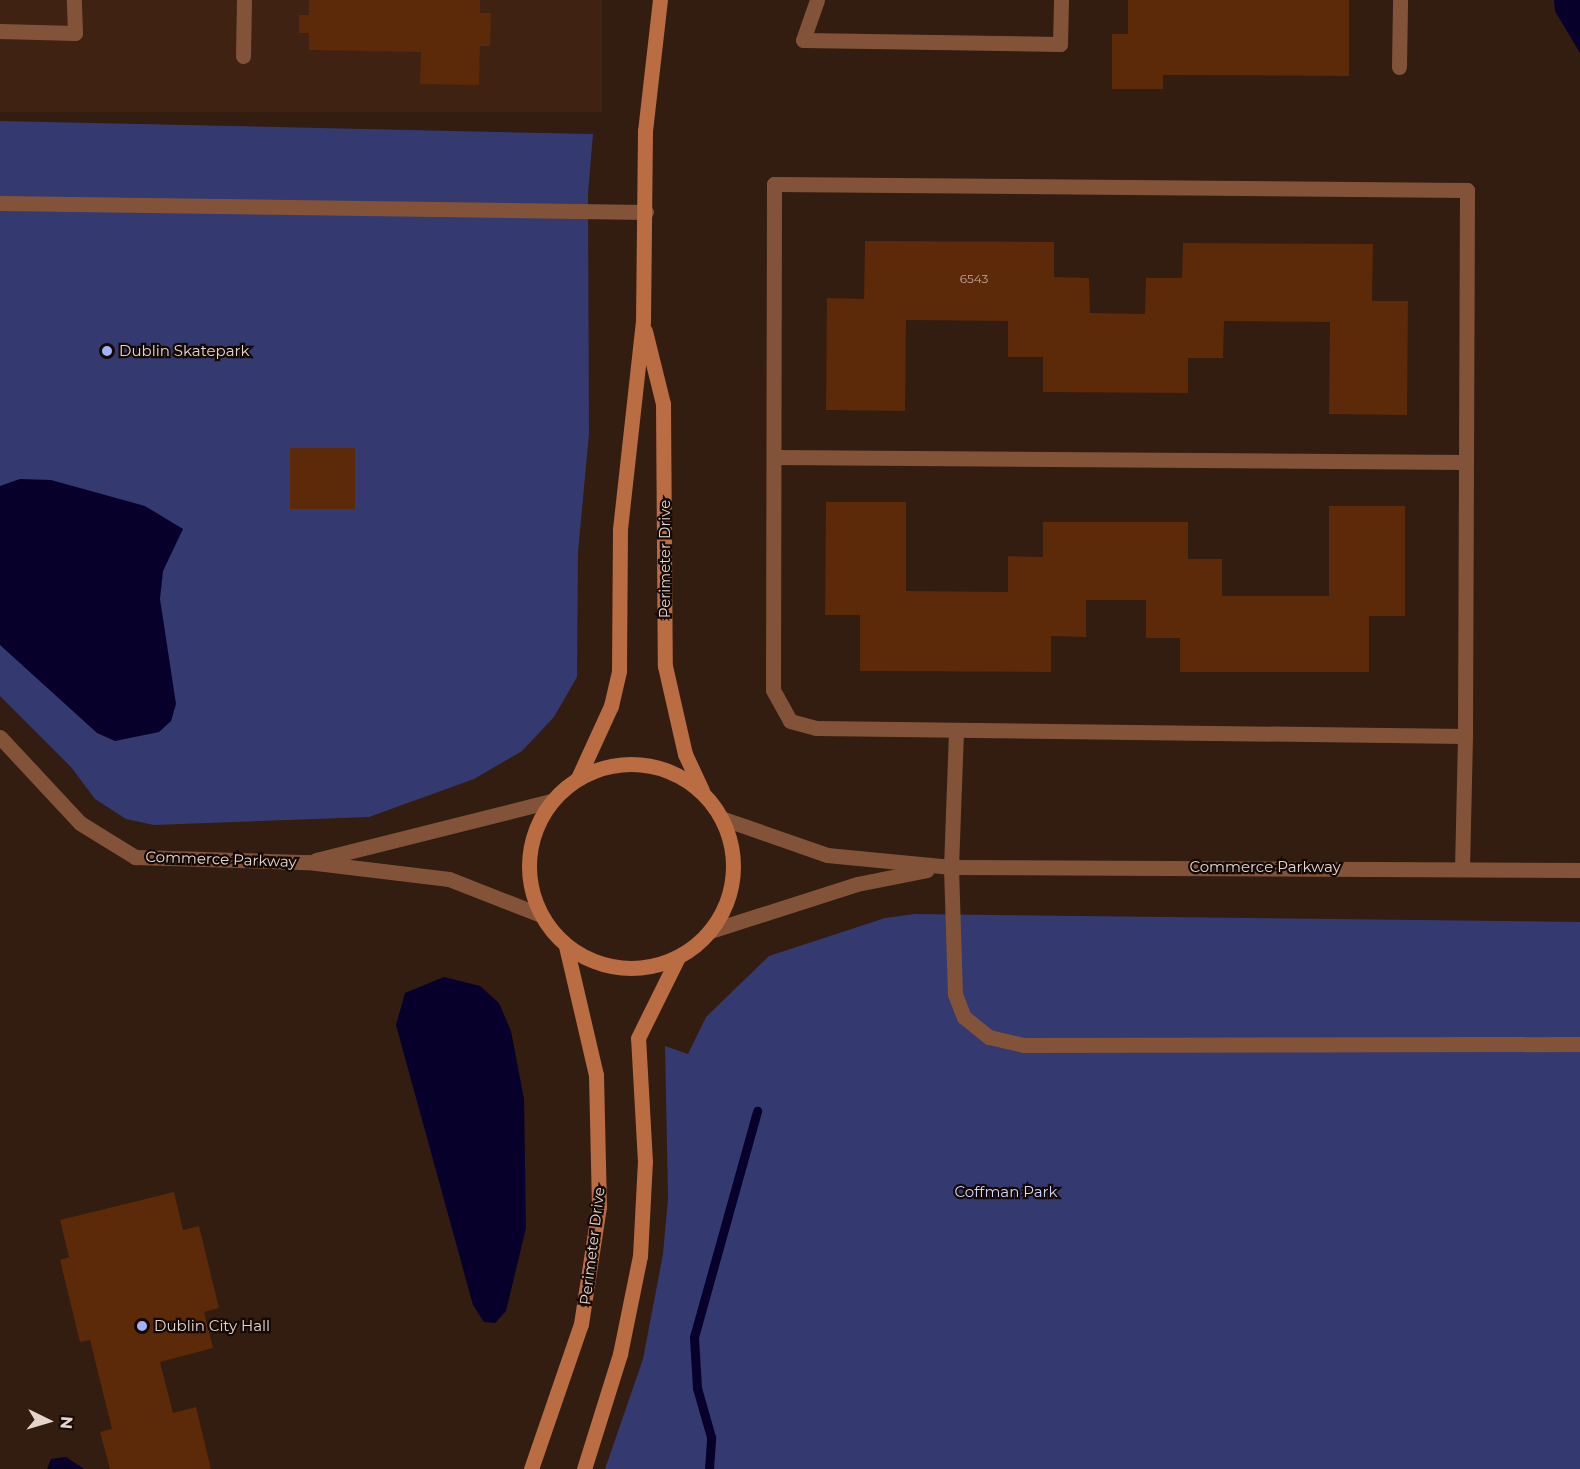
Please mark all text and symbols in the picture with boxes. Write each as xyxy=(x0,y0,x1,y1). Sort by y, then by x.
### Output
house number: 6543 xyxy=(960,272,988,286)
place label: Dublin Skatepark xyxy=(119,342,249,360)
marker: Dublin Skatepark xyxy=(100,344,114,358)
street label: Perimeter Drive xyxy=(656,500,674,618)
street label: Commerce Parkway xyxy=(145,847,297,871)
street label: Commerce Parkway xyxy=(1189,858,1341,876)
park label: Coffman Park xyxy=(954,1183,1058,1201)
street label: Perimeter Drive xyxy=(576,1186,608,1306)
place label: Dublin City Hall xyxy=(154,1317,270,1335)
marker: Dublin City Hall xyxy=(135,1319,149,1333)
north arrow xyxy=(18,1391,78,1451)
text: N xyxy=(56,1415,76,1430)

